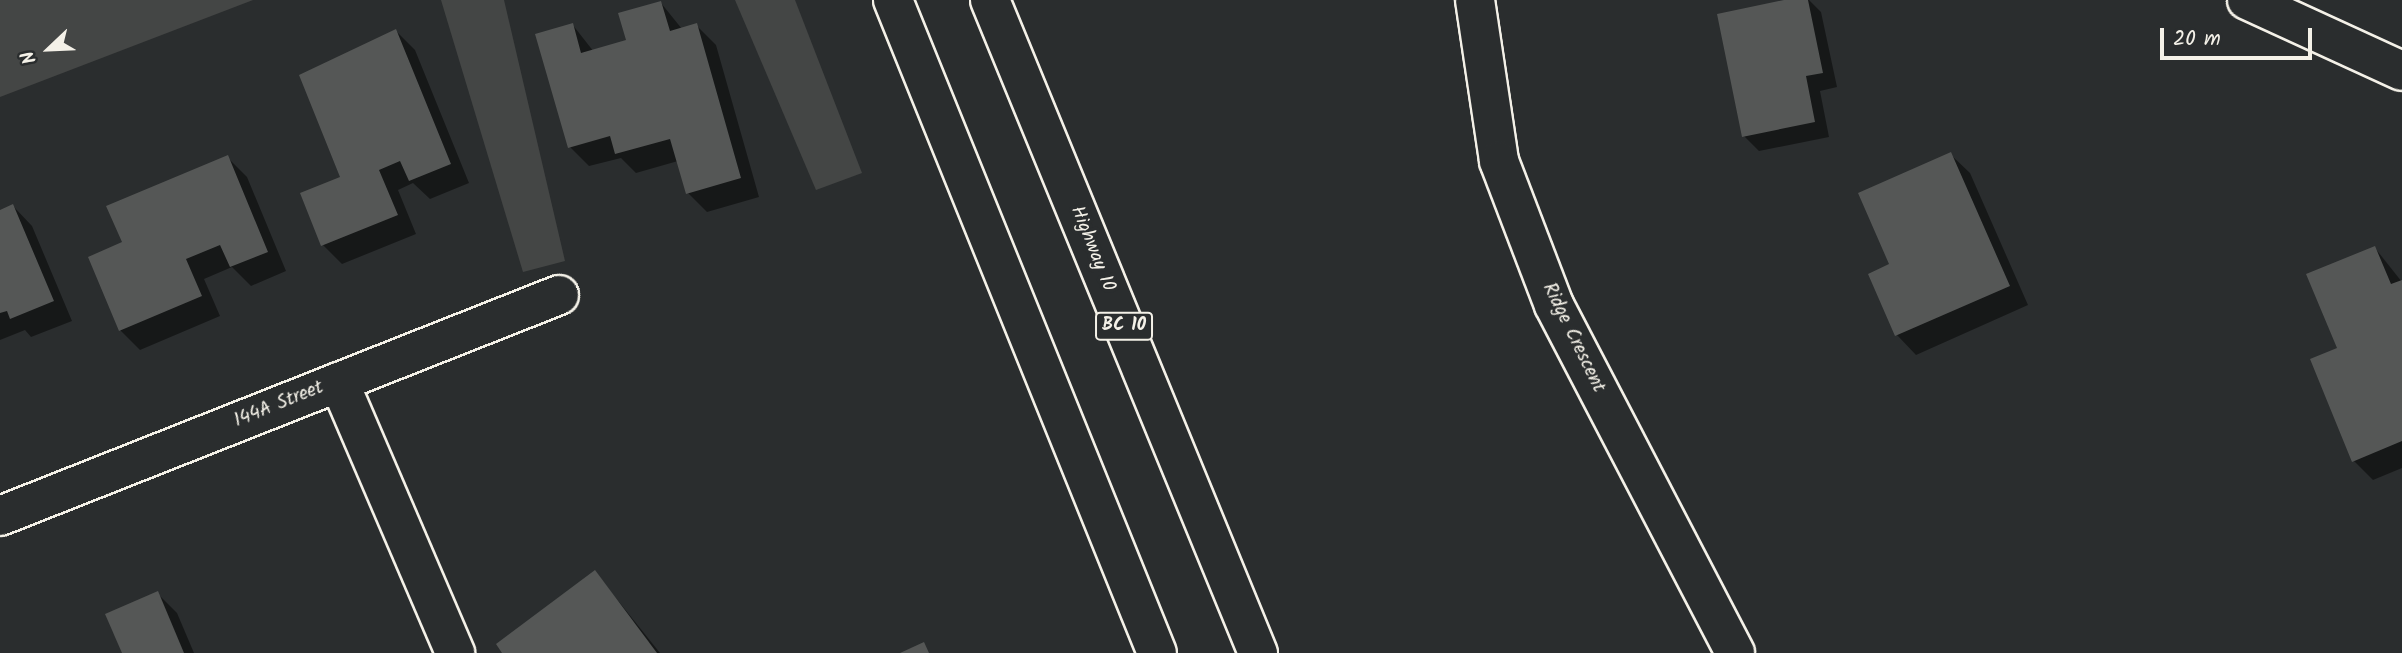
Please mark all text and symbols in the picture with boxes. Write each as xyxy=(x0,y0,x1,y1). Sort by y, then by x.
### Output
north arrow xyxy=(14,14,84,84)
scale bar xyxy=(2164,14,2316,58)
text: 20 m xyxy=(2173,23,2221,56)
text: N xyxy=(14,46,46,69)
street label: Highway 10 xyxy=(1065,203,1119,295)
street label: Ridge Crescent xyxy=(1537,279,1609,397)
road number: BC 10 xyxy=(1094,312,1154,340)
street label: 144A Street xyxy=(231,377,327,433)

